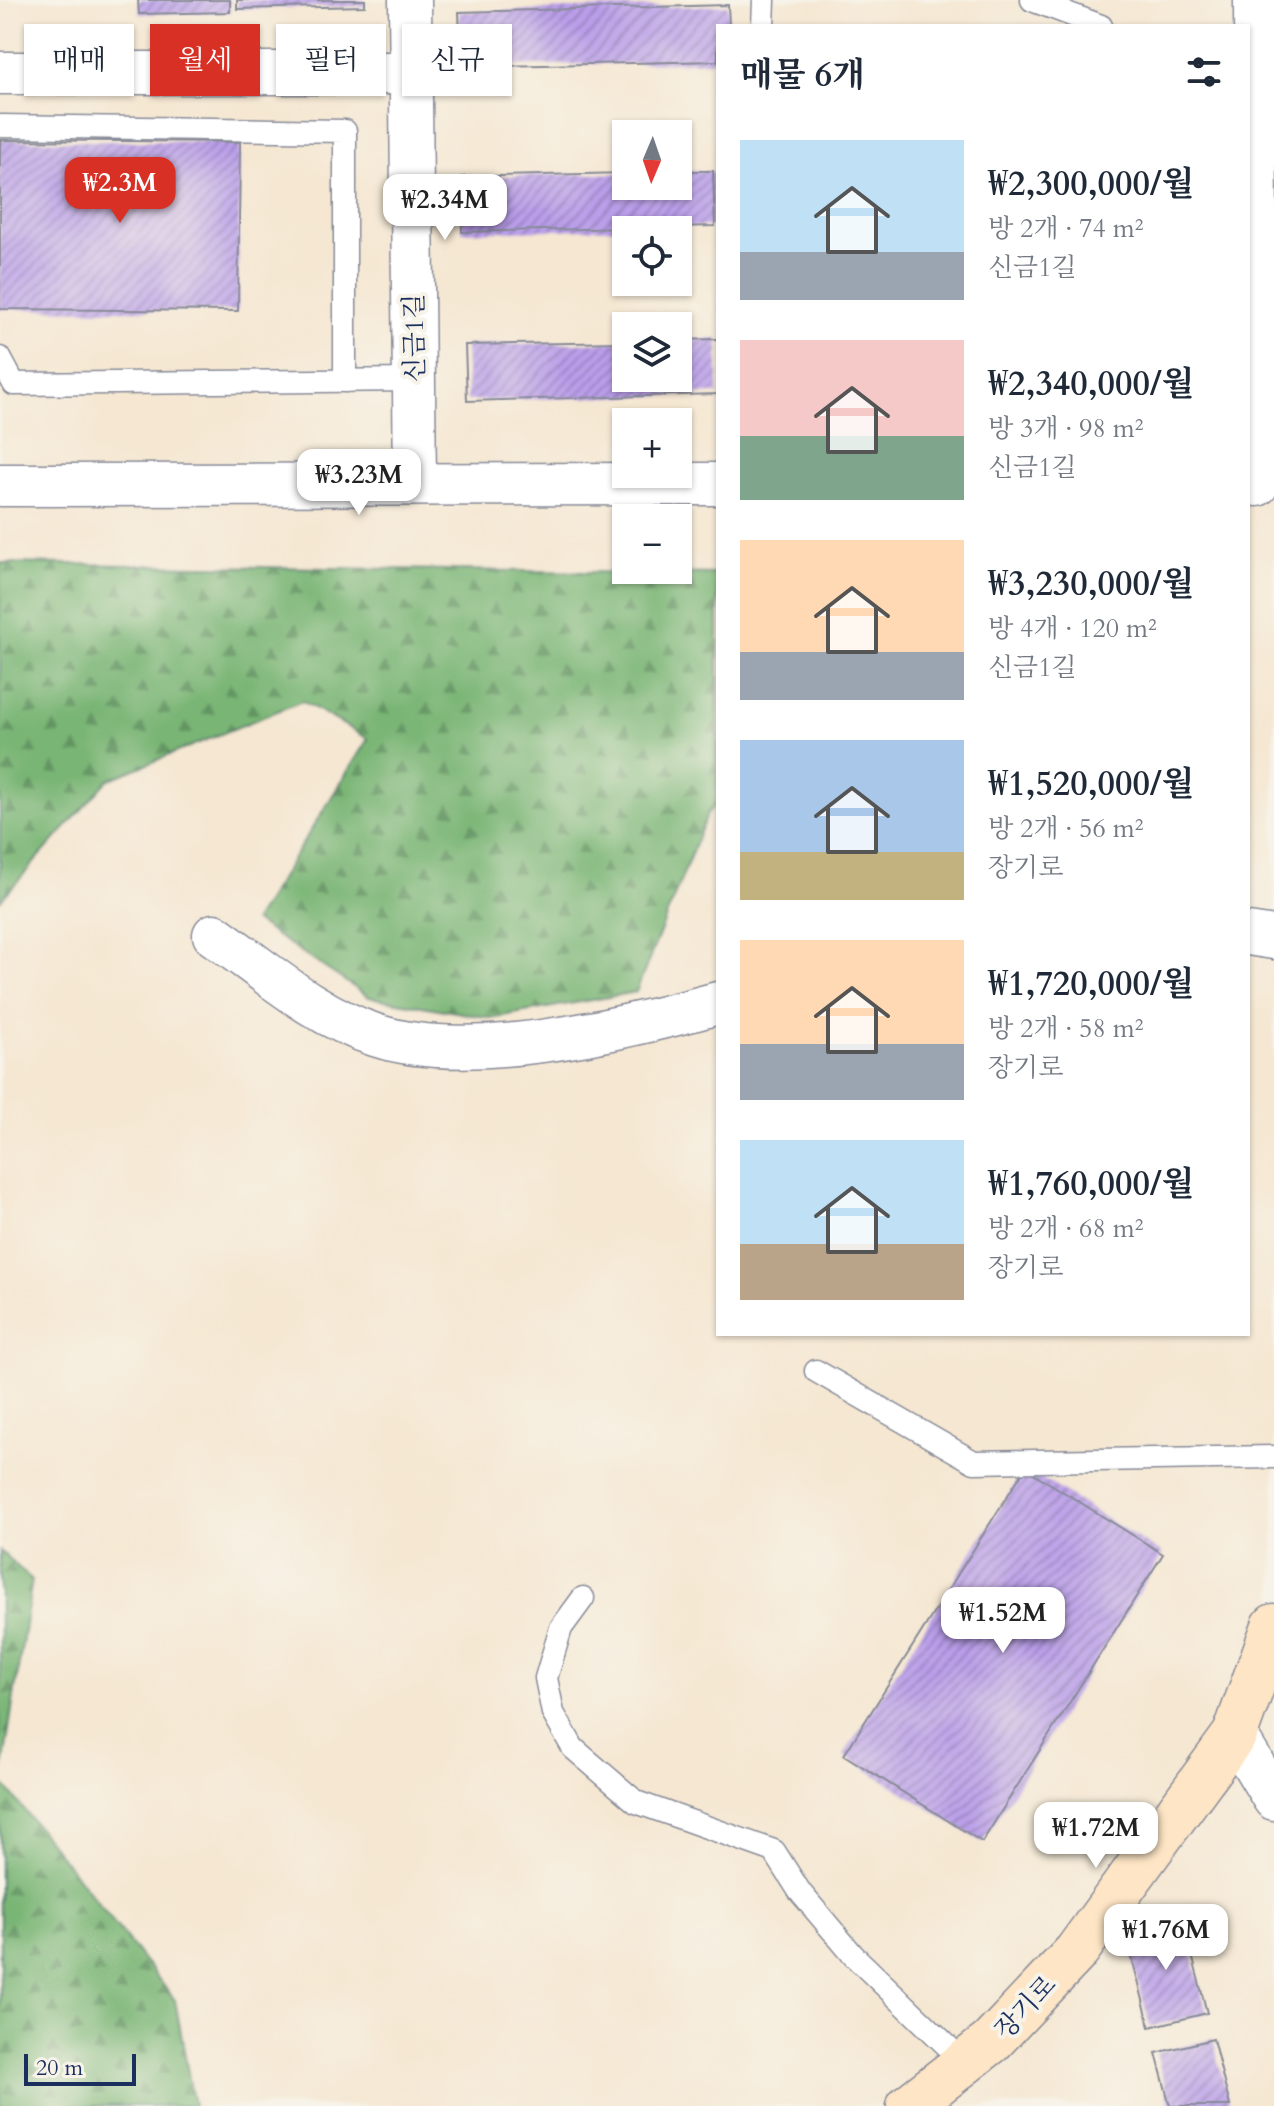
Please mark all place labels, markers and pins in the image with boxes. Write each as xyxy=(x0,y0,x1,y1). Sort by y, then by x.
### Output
pin: ₩2.3M xyxy=(64,157,176,225)
pin: ₩2.34M xyxy=(380,174,510,242)
pin: ₩3.23M xyxy=(294,449,424,517)
pin: ₩1.52M xyxy=(938,1587,1068,1655)
pin: ₩1.72M xyxy=(1031,1802,1161,1870)
pin: ₩1.76M xyxy=(1101,1904,1231,1972)

